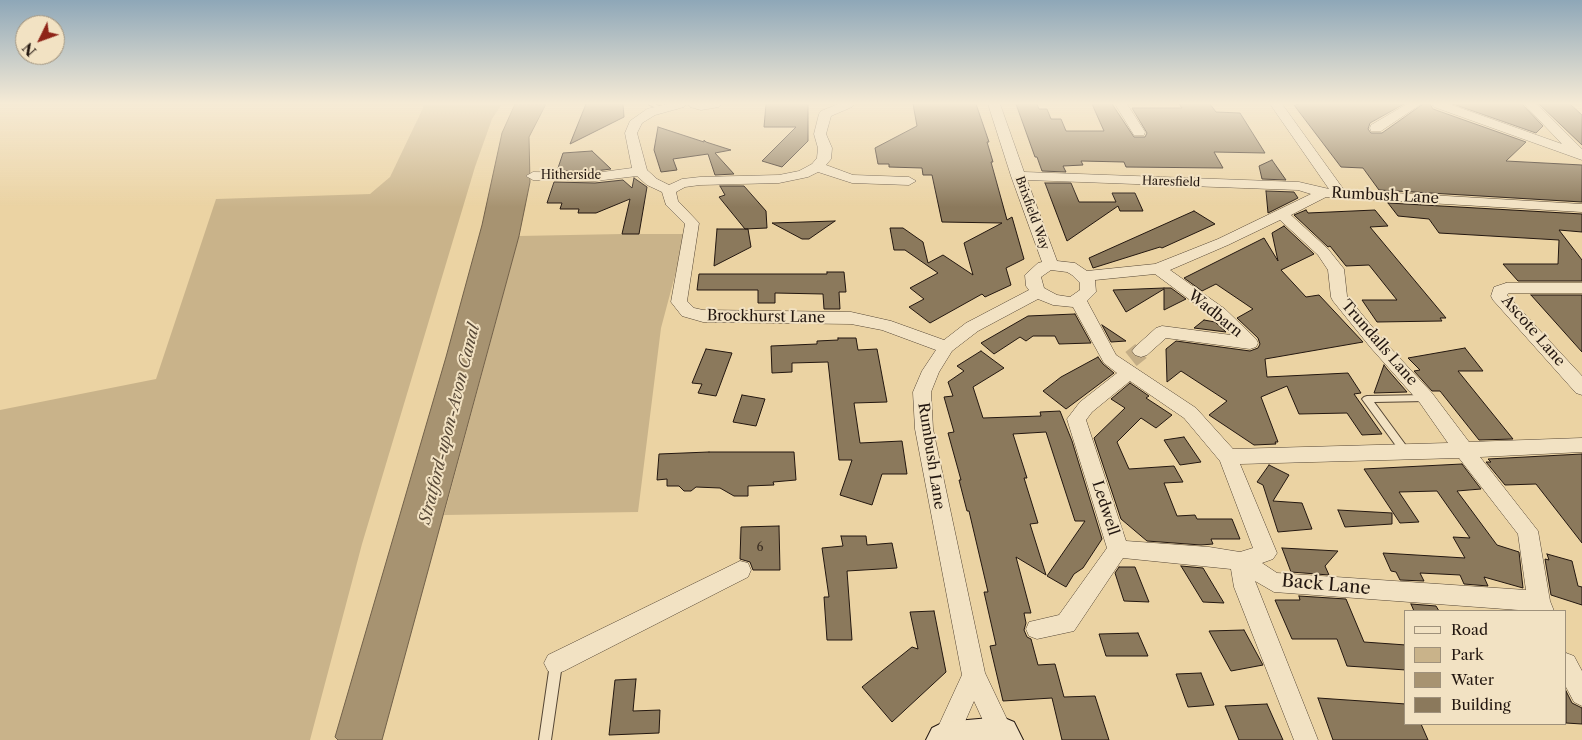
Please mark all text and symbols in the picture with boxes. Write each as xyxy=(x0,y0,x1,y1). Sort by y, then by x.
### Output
north arrow xyxy=(15,15,65,65)
text: N xyxy=(19,39,40,60)
street label: Hitherside xyxy=(541,169,601,183)
street label: Brixfield Way xyxy=(1012,174,1052,252)
street label: Haresfield xyxy=(1142,174,1200,190)
street label: Rumbush Lane xyxy=(1331,184,1439,208)
street label: Wadbarn xyxy=(1184,287,1246,341)
street label: Ascote Lane xyxy=(1497,292,1569,370)
street label: Trundalls Lane xyxy=(1337,297,1421,389)
street label: Brockhurst Lane xyxy=(707,307,825,327)
water label: Stratford-upon-Avon Canal xyxy=(416,322,484,526)
street label: Rumbush Lane xyxy=(914,401,948,511)
street label: Ledwell xyxy=(1088,478,1122,538)
house number: 6 xyxy=(756,541,764,555)
street label: Back Lane xyxy=(1281,570,1371,600)
legend xyxy=(1404,610,1567,725)
text: Road xyxy=(1451,620,1488,639)
text: Park xyxy=(1451,645,1484,664)
text: Water xyxy=(1451,670,1494,689)
text: Building xyxy=(1451,695,1511,714)

